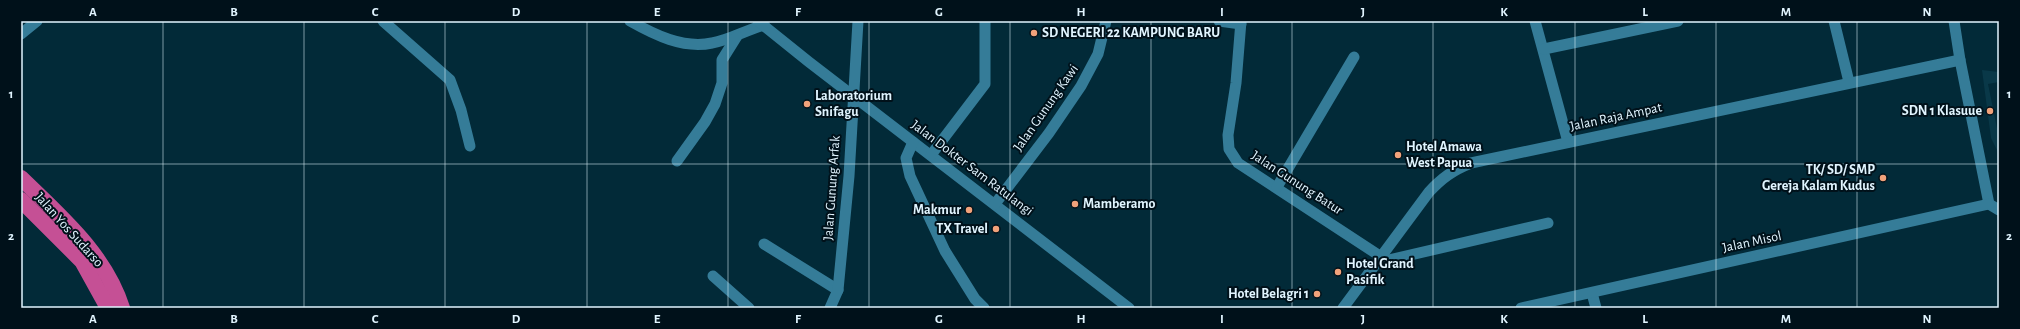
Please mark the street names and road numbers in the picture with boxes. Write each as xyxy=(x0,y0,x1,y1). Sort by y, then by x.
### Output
street label: Jalan Gunung Kawi xyxy=(1011,62,1081,154)
street label: Jalan Raja Ampat xyxy=(1569,100,1664,134)
street label: Jalan Dokter Sam Ratulangi xyxy=(908,118,1036,218)
street label: Jalan Gunung Arfak xyxy=(821,135,843,241)
street label: Jalan Gunung Batur xyxy=(1249,148,1345,218)
street label: Jalan Yos Sudarso xyxy=(32,190,106,270)
street label: Jalan Misol xyxy=(1721,229,1783,255)

